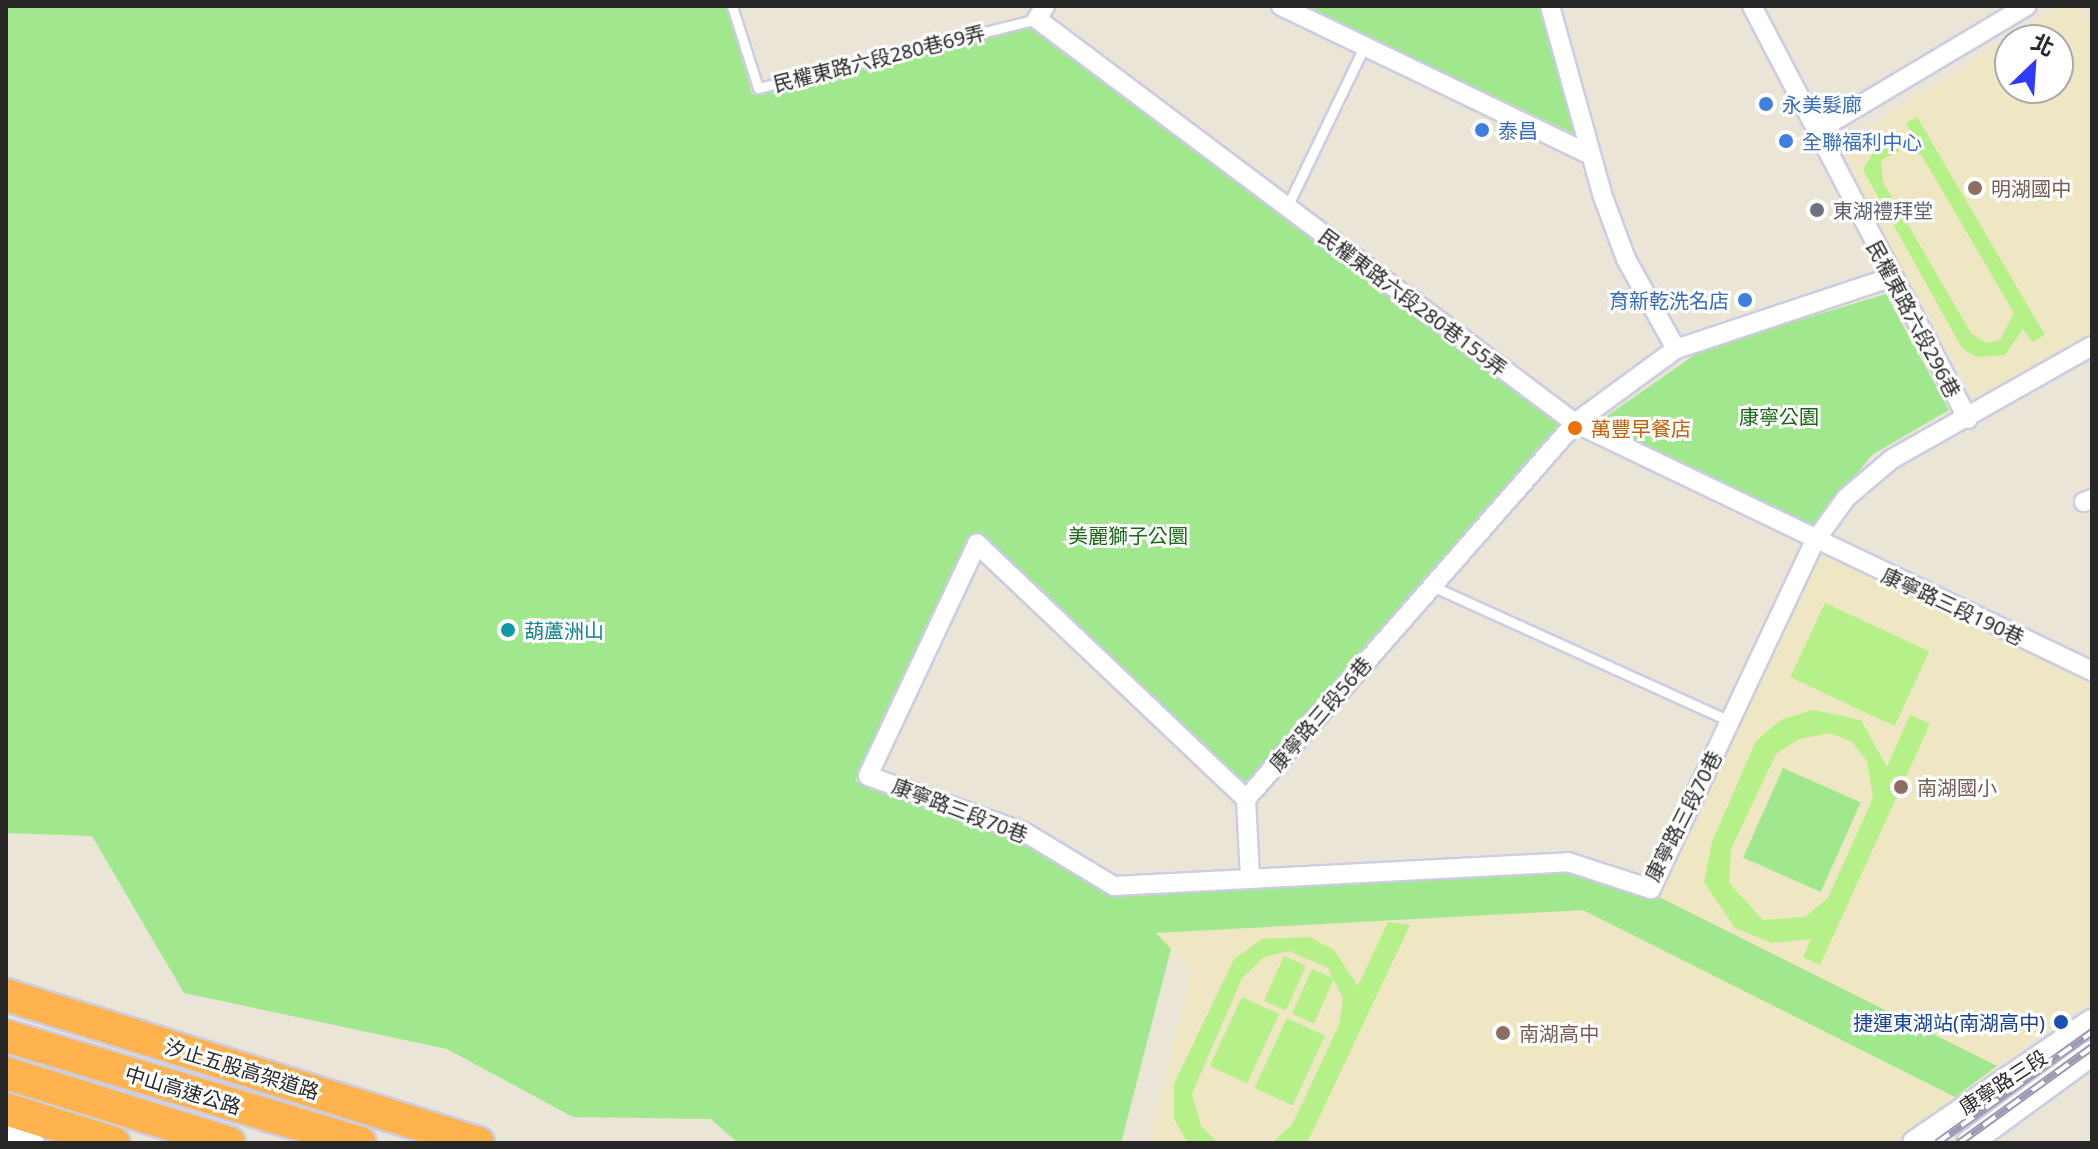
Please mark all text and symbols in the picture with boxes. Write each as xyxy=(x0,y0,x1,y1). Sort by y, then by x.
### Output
street label: 民權東路六段280巷69弄 xyxy=(771,20,987,96)
north arrow xyxy=(1994,24,2074,104)
text: 北 xyxy=(2027,26,2060,62)
place label: 永美髮廊 xyxy=(1782,92,1862,116)
marker: 永美髮廊 xyxy=(1757,95,1775,113)
place label: 泰昌 xyxy=(1498,118,1538,142)
marker: 泰昌 xyxy=(1473,121,1491,139)
place label: 全聯福利中心 xyxy=(1802,129,1922,153)
marker: 全聯福利中心 xyxy=(1777,132,1795,150)
place label: 明湖國中 xyxy=(1991,176,2071,200)
marker: 明湖國中 xyxy=(1966,179,1984,197)
place label: 東湖禮拜堂 xyxy=(1833,198,1933,222)
marker: 東湖禮拜堂 xyxy=(1808,201,1826,219)
street label: 民權東路六段280巷155弄 xyxy=(1314,224,1512,380)
street label: 民權東路六段296巷 xyxy=(1862,236,1966,402)
place label: 育新乾洗名店 xyxy=(1609,288,1729,312)
marker: 育新乾洗名店 xyxy=(1736,291,1754,309)
park label: 康寧公園 xyxy=(1739,404,1819,428)
place label: 萬豐早餐店 xyxy=(1591,416,1691,440)
marker: 萬豐早餐店 xyxy=(1566,419,1584,437)
park label: 美麗獅子公圜 xyxy=(1068,523,1188,547)
street label: 康寧路三段190巷 xyxy=(1878,563,2028,649)
place label: 葫蘆洲山 xyxy=(524,618,604,642)
marker: 葫蘆洲山 xyxy=(499,621,517,639)
street label: 康寧路三段56巷 xyxy=(1264,652,1376,776)
street label: 康寧路三段70巷 xyxy=(1640,747,1726,885)
street label: 康寧路三段70巷 xyxy=(889,773,1031,847)
place label: 南湖國小 xyxy=(1917,775,1997,799)
marker: 南湖國小 xyxy=(1892,778,1910,796)
place label: 捷運東湖站(南湖高中) xyxy=(1853,1010,2045,1034)
marker: 捷運東湖站(南湖高中) xyxy=(2052,1013,2070,1031)
place label: 南湖高中 xyxy=(1519,1021,1599,1045)
marker: 南湖高中 xyxy=(1494,1024,1512,1042)
street label: 汐止五股高架道路 xyxy=(162,1034,322,1104)
street label: 康寧路三段 xyxy=(1955,1045,2051,1119)
street label: 中山高速公路 xyxy=(122,1061,244,1119)

